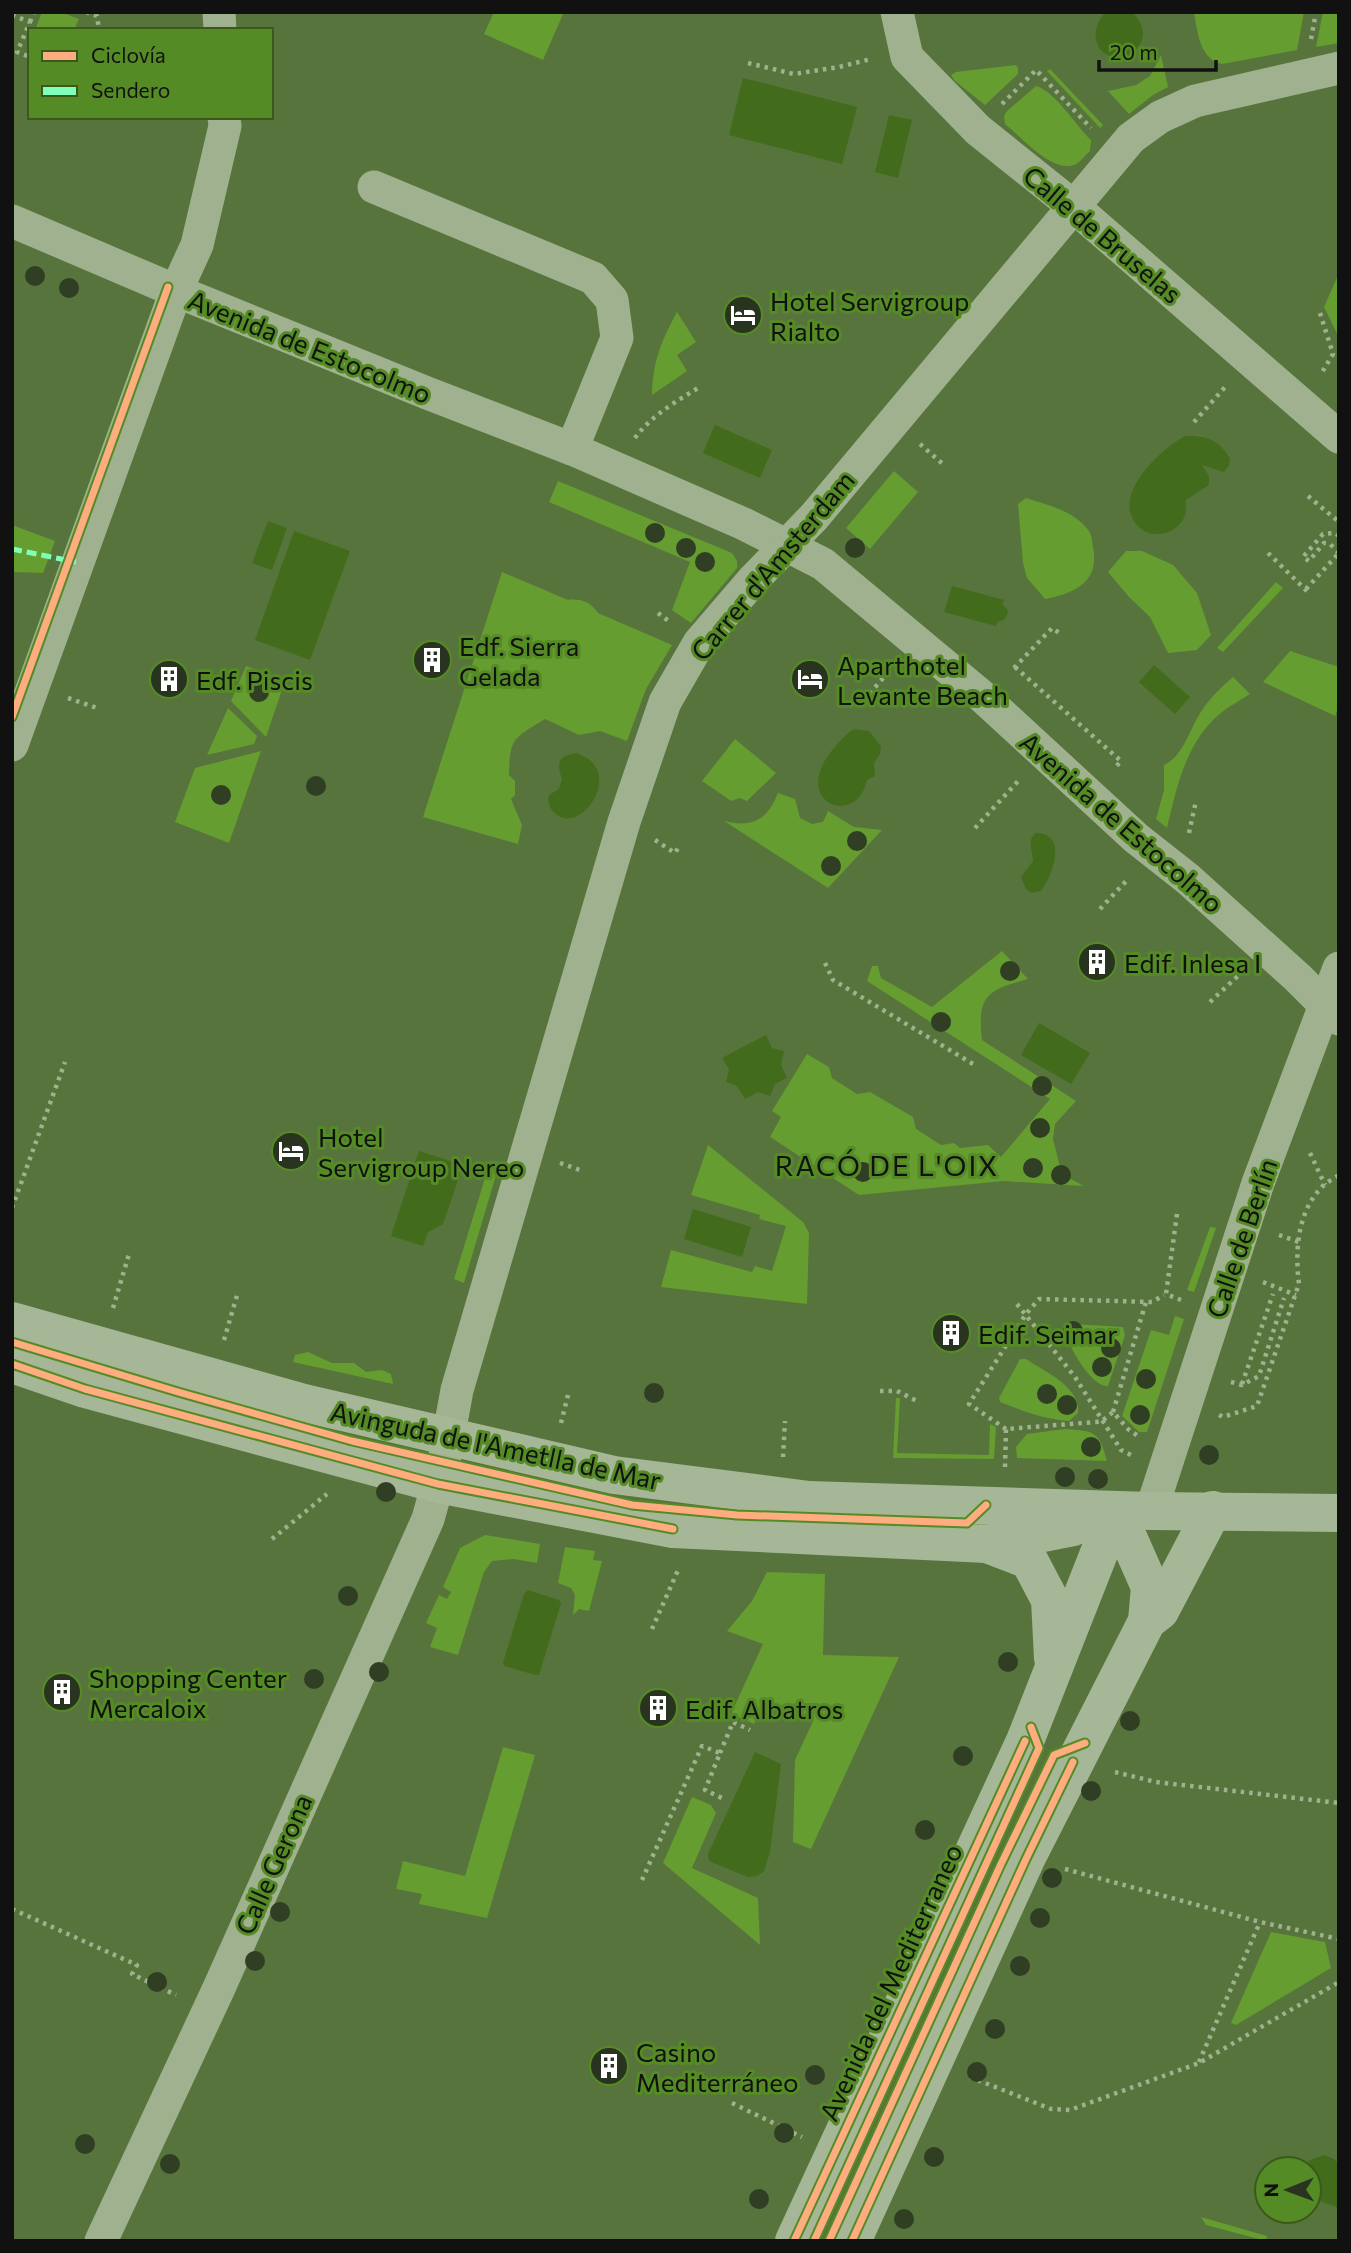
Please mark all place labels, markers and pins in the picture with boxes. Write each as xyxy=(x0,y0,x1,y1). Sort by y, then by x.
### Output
place label: Hotel Servigroup Rialto xyxy=(770,285,969,346)
hotel icon: Hotel Servigroup Rialto xyxy=(722,294,764,336)
place label: Edf. Sierra Gelada xyxy=(459,630,579,691)
building icon: Edf. Sierra Gelada xyxy=(411,639,453,681)
place label: Aparthotel Levante Beach xyxy=(837,649,1008,710)
building icon: Edf. Piscis xyxy=(148,658,190,700)
hotel icon: Aparthotel Levante Beach xyxy=(789,658,831,700)
place label: Edf. Piscis xyxy=(196,664,313,695)
building icon: Edif. Inlesa I xyxy=(1076,941,1118,983)
place label: Edif. Inlesa I xyxy=(1124,947,1261,978)
place label: Hotel Servigroup Nereo xyxy=(318,1121,524,1182)
hotel icon: Hotel Servigroup Nereo xyxy=(270,1130,312,1172)
building icon: Edif. Seimar xyxy=(930,1312,972,1354)
place label: Edif. Seimar xyxy=(978,1318,1118,1349)
place label: Shopping Center Mercaloix xyxy=(89,1662,287,1723)
building icon: Shopping Center Mercaloix xyxy=(41,1671,83,1713)
building icon: Edif. Albatros xyxy=(637,1687,679,1729)
place label: Edif. Albatros xyxy=(685,1693,843,1724)
place label: Casino Mediterráneo xyxy=(636,2036,799,2097)
building icon: Casino Mediterráneo xyxy=(588,2045,630,2087)

